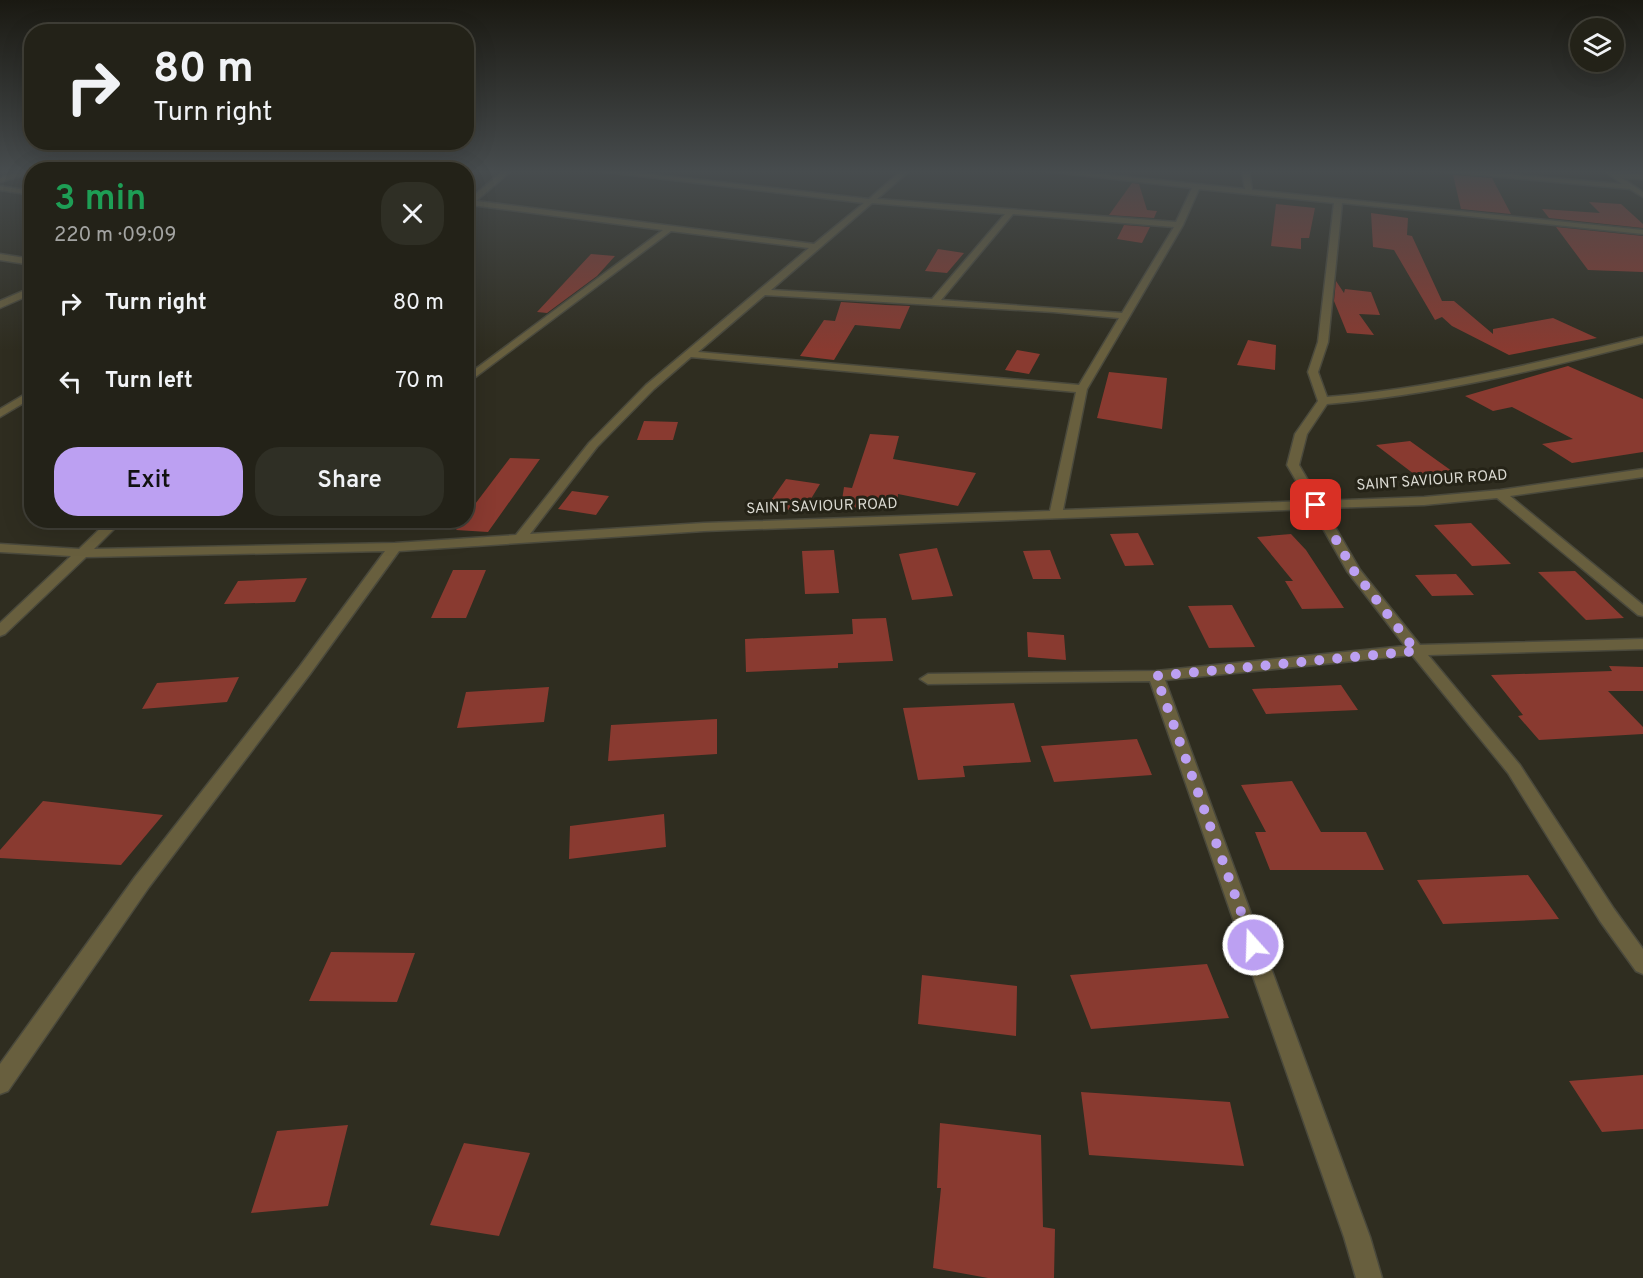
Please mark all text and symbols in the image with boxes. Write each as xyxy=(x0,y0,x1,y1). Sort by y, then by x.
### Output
map controls xyxy=(1570,18,1624,72)
button: layers xyxy=(1570,18,1624,72)
text: 80 m xyxy=(153,44,254,97)
icon: right xyxy=(54,48,132,126)
text: Turn right xyxy=(153,96,272,130)
text: 3 min xyxy=(54,177,146,223)
button: close xyxy=(381,182,444,245)
text: 220 m · 09:09 xyxy=(54,223,176,249)
icon: right xyxy=(54,287,87,320)
text: Turn right xyxy=(105,290,207,317)
text: 80 m xyxy=(393,290,444,317)
icon: left xyxy=(54,365,87,398)
text: Turn left xyxy=(105,368,193,395)
text: 70 m xyxy=(395,368,444,395)
button: Exit xyxy=(54,447,243,516)
button: Share xyxy=(255,447,444,516)
street label: SAINT SAVIOUR ROAD xyxy=(1356,466,1508,496)
pin xyxy=(1290,479,1341,530)
icon: arrive xyxy=(1299,488,1332,521)
street label: SAINT SAVIOUR ROAD xyxy=(746,495,898,519)
position arrow xyxy=(1221,913,1285,977)

